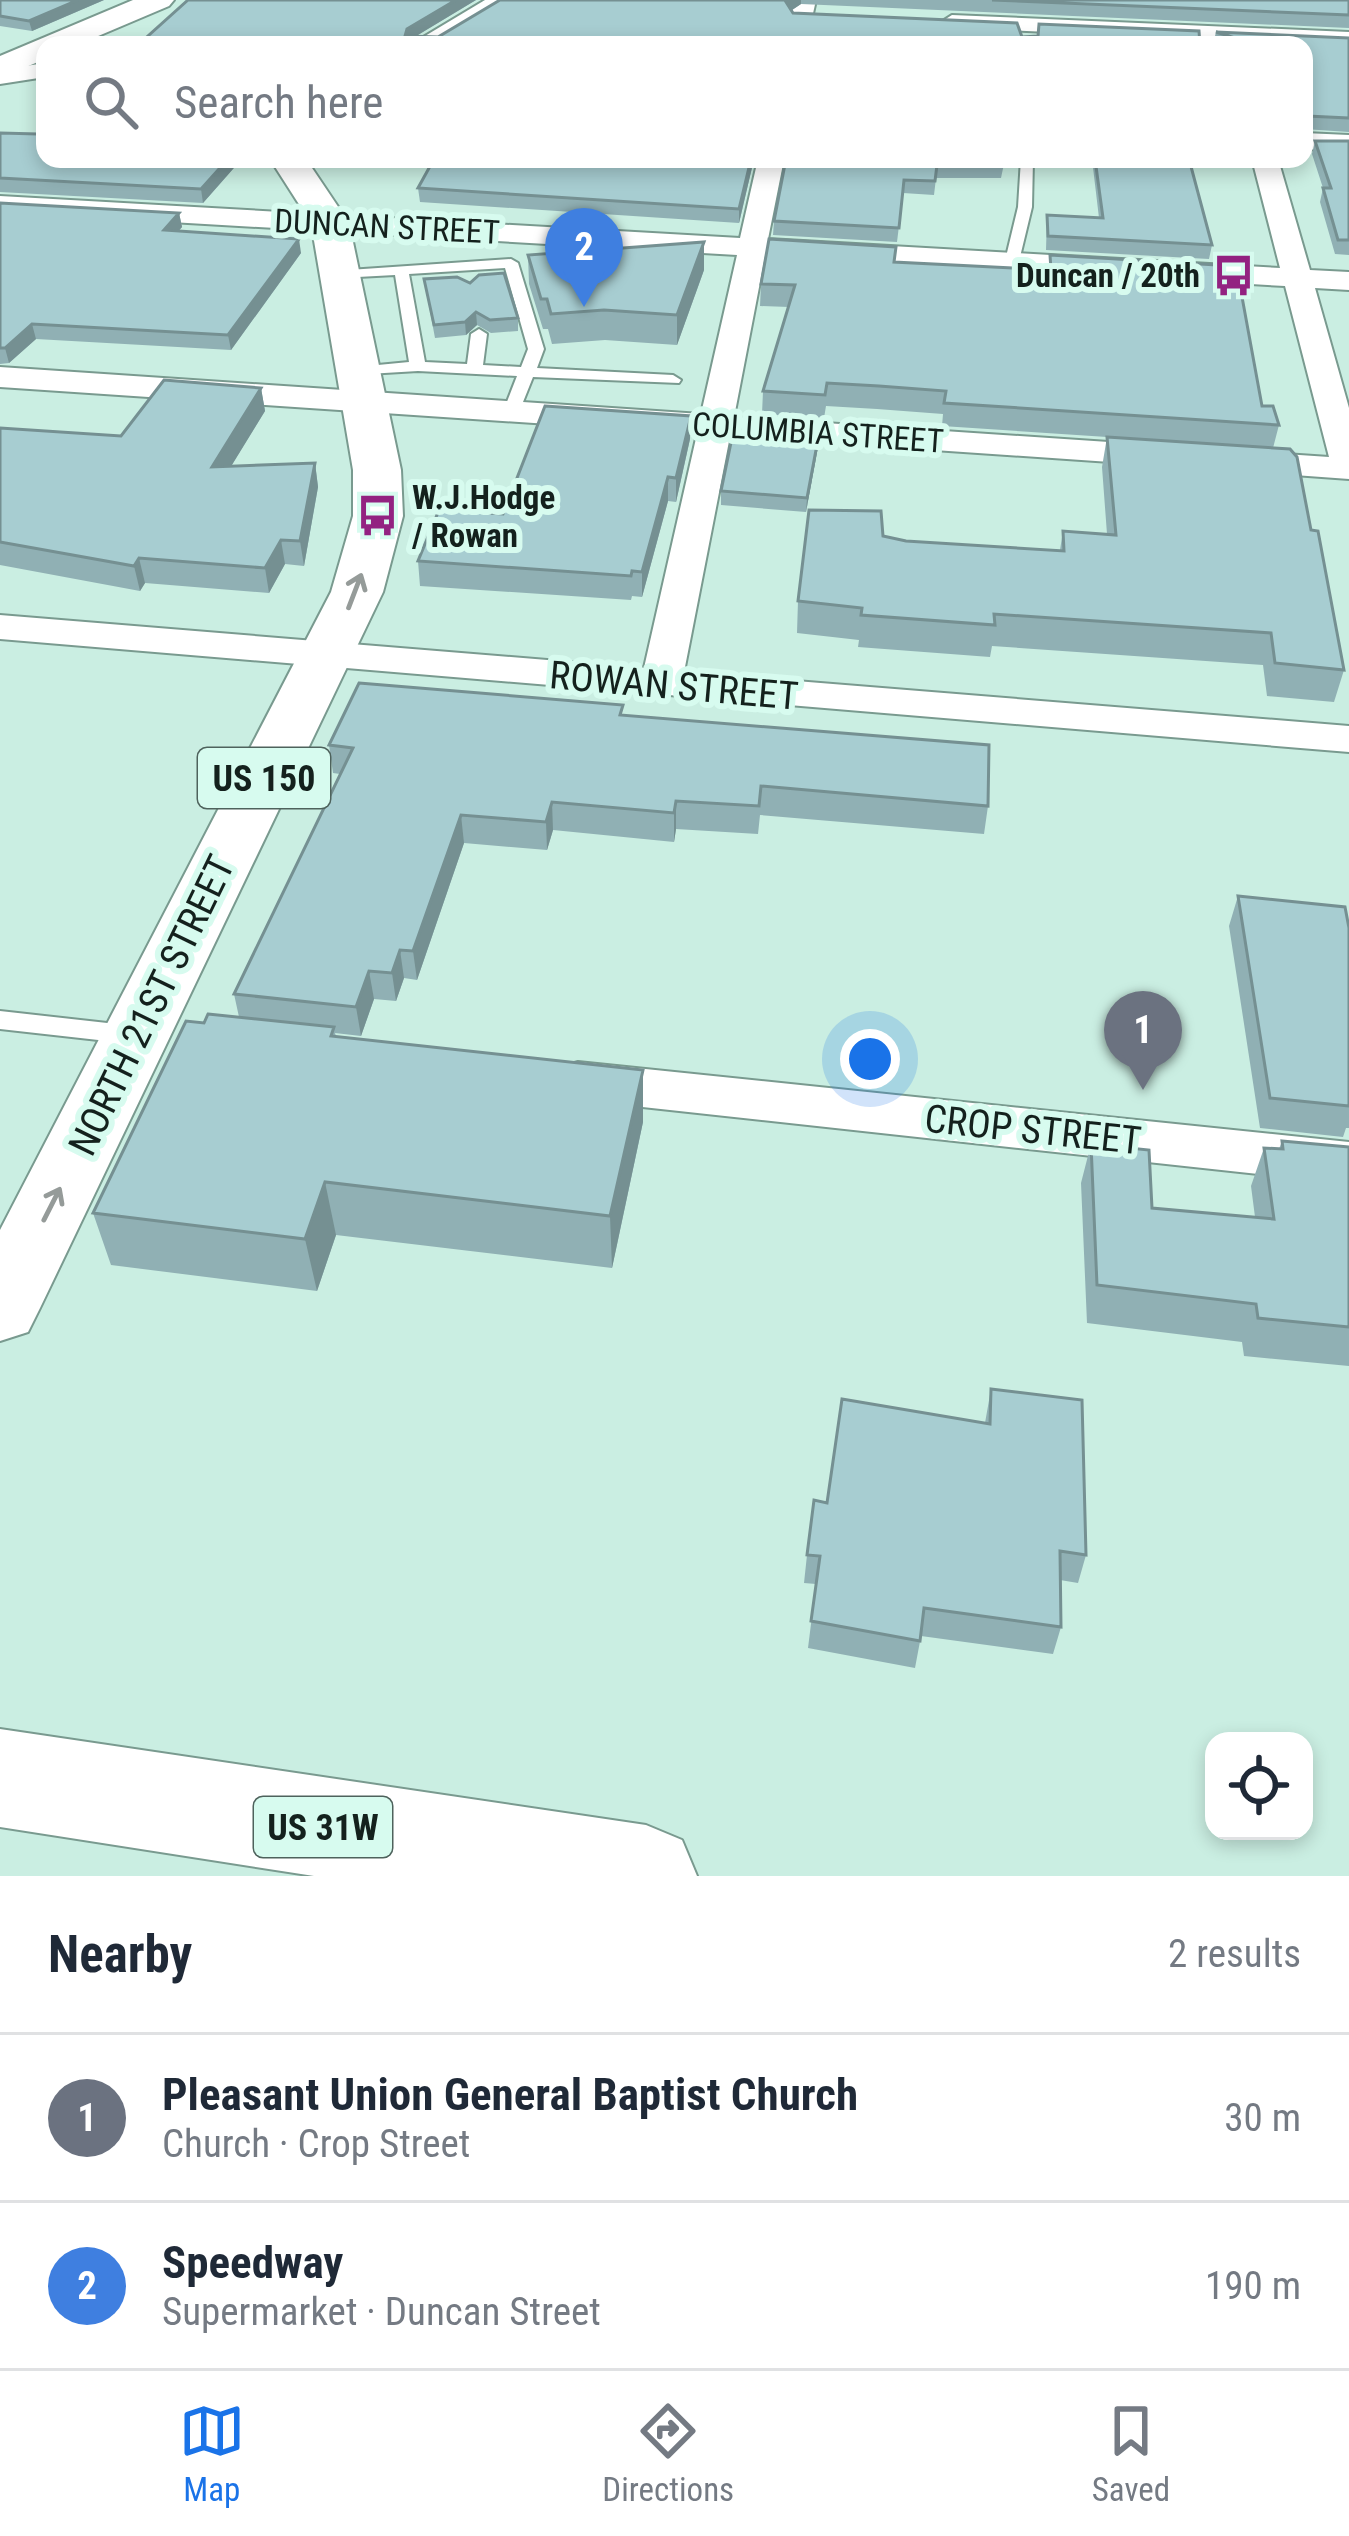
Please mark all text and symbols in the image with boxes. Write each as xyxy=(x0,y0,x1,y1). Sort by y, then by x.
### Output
search box xyxy=(36,36,1313,168)
icon: search xyxy=(78,69,144,135)
text: Search here xyxy=(174,76,383,129)
street label: DUNCAN STREET xyxy=(273,201,501,252)
pin: 2 xyxy=(545,208,623,307)
bus stop icon: Duncan / 20th xyxy=(1211,252,1257,298)
place label: Duncan / 20th xyxy=(1016,256,1200,295)
street label: COLUMBIA STREET xyxy=(691,404,945,461)
place label: W.J.Hodge / Rowan xyxy=(411,478,555,555)
bus stop icon: W.J.Hodge / Rowan xyxy=(355,493,401,539)
one-way arrow xyxy=(346,574,368,611)
street label: ROWAN STREET xyxy=(548,652,800,720)
road number: US 150 xyxy=(198,748,330,808)
street label: NORTH 21ST STREET xyxy=(59,848,244,1163)
pin: 1 xyxy=(1104,991,1182,1090)
your location xyxy=(840,1029,900,1089)
street label: CROP STREET xyxy=(922,1096,1143,1164)
one-way arrow xyxy=(42,1186,65,1222)
map controls xyxy=(1205,1732,1313,1840)
button: locate xyxy=(1205,1732,1313,1840)
road number: US 31W xyxy=(254,1797,392,1857)
text: Nearby xyxy=(48,1925,192,1984)
text: 2 results xyxy=(1168,1931,1301,1977)
text: Pleasant Union General Baptist Church xyxy=(162,2068,858,2121)
text: 1 xyxy=(77,2095,97,2141)
text: 30 m xyxy=(1224,2095,1301,2141)
text: Church · Crop Street xyxy=(162,2121,470,2167)
text: Speedway xyxy=(162,2236,343,2289)
text: 2 xyxy=(77,2263,97,2309)
text: 190 m xyxy=(1205,2263,1301,2309)
text: Supermarket · Duncan Street xyxy=(162,2289,601,2335)
tab: Map xyxy=(179,2398,245,2509)
tab: Directions xyxy=(602,2398,734,2509)
tab: Saved xyxy=(1092,2398,1170,2509)

